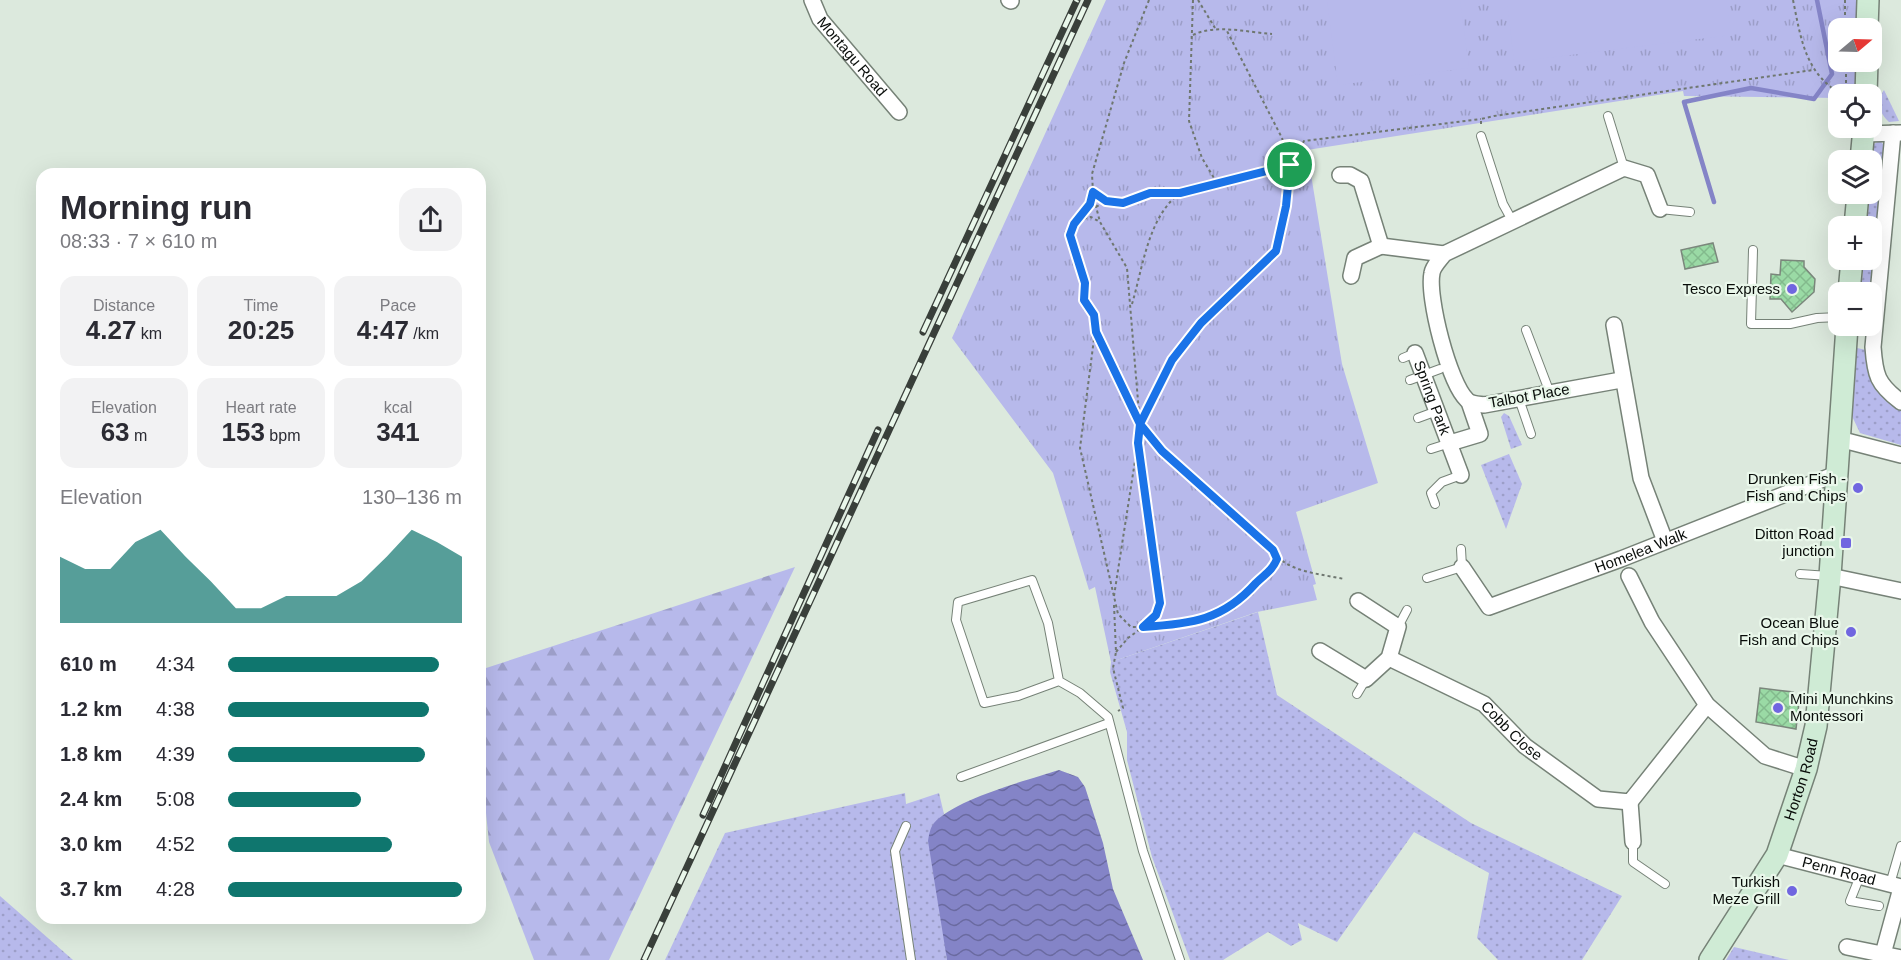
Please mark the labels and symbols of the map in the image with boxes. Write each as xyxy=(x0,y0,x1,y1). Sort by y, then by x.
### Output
street label: Montagu Road xyxy=(814,13,891,99)
north arrow xyxy=(1828,18,1882,72)
pin xyxy=(1264,139,1315,190)
place label: Tesco Express xyxy=(1682,280,1780,297)
marker: Tesco Express xyxy=(1785,282,1799,296)
street label: Spring Park xyxy=(1411,358,1454,438)
street label: Talbot Place xyxy=(1487,380,1571,411)
place label: Drunken Fish - Fish and Chips xyxy=(1746,470,1846,504)
marker: Drunken Fish - Fish and Chips xyxy=(1851,481,1865,495)
street label: Homelea Walk xyxy=(1592,525,1689,576)
place label: Ditton Road junction xyxy=(1755,525,1834,559)
marker: Ditton Road junction xyxy=(1839,536,1853,550)
place label: Ocean Blue Fish and Chips xyxy=(1739,614,1839,648)
marker: Ocean Blue Fish and Chips xyxy=(1844,625,1858,639)
place label: Mini Munchkins Montessori xyxy=(1790,690,1893,724)
street label: Cobb Close xyxy=(1478,697,1546,764)
marker: Mini Munchkins Montessori xyxy=(1771,701,1785,715)
street label: Horton Road xyxy=(1780,737,1821,823)
street label: Penn Road xyxy=(1801,853,1878,888)
place label: Turkish Meze Grill xyxy=(1712,873,1780,907)
marker: Turkish Meze Grill xyxy=(1785,884,1799,898)

